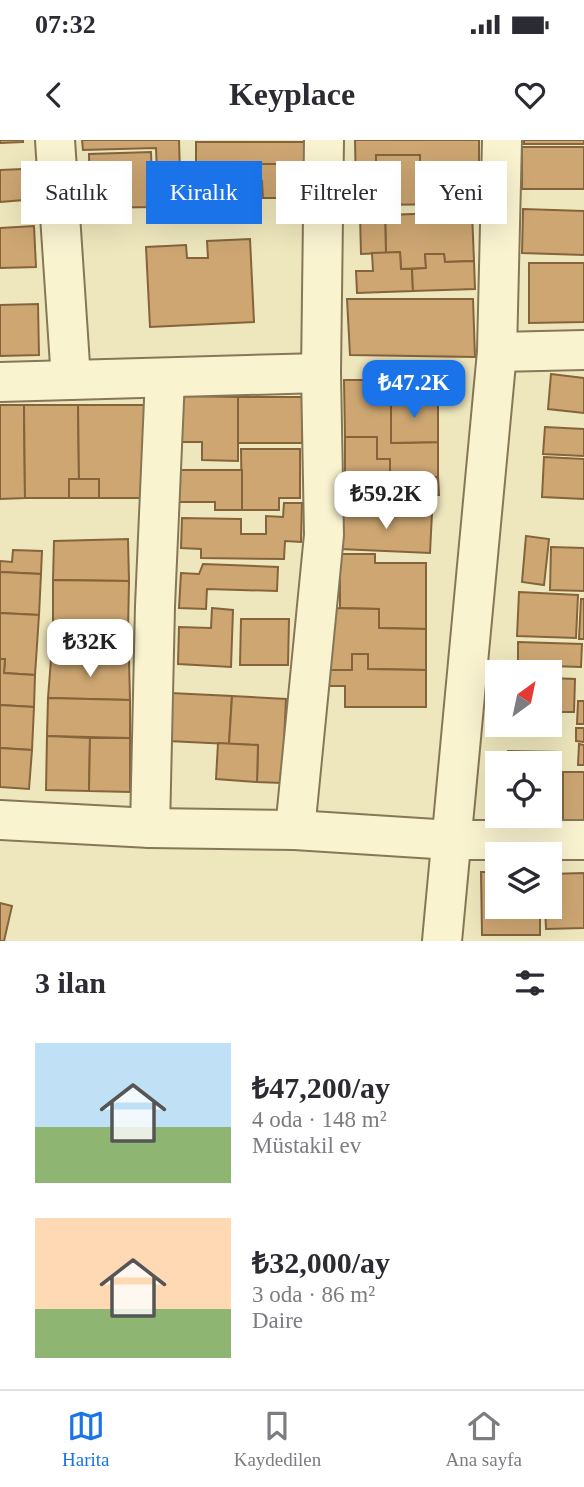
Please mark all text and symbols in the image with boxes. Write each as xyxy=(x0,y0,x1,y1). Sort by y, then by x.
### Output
text: 07:32 xyxy=(35,10,96,39)
icon: back xyxy=(35,76,73,114)
text: Keyplace xyxy=(229,76,355,112)
icon: heart xyxy=(511,76,549,114)
chip: Satılık xyxy=(21,161,132,224)
chip: Kiralık xyxy=(146,161,262,224)
chip: Filtreler xyxy=(276,161,401,224)
chip: Yeni xyxy=(415,161,507,224)
pin: ₺47.2K xyxy=(357,360,471,420)
text: ₺47.2K xyxy=(378,370,450,395)
pin: ₺59.2K xyxy=(329,472,443,531)
text: ₺59.2K xyxy=(350,481,422,506)
pin: ₺32K xyxy=(49,620,131,679)
text: ₺32K xyxy=(63,629,117,654)
north arrow xyxy=(485,660,562,737)
map controls xyxy=(485,660,562,919)
button: locate xyxy=(485,751,562,828)
button: layers xyxy=(485,842,562,919)
icon: filters xyxy=(511,964,549,1002)
text: 3 ilan xyxy=(35,966,106,999)
icon: home xyxy=(91,1071,175,1155)
text: ₺47,200/ay xyxy=(252,1071,390,1104)
text: 4 oda · 148 m² xyxy=(252,1107,387,1132)
text: Müstakil ev xyxy=(252,1133,361,1158)
icon: home xyxy=(91,1246,175,1330)
text: ₺32,000/ay xyxy=(252,1246,390,1279)
text: 3 oda · 86 m² xyxy=(252,1282,375,1307)
text: Daire xyxy=(252,1308,303,1333)
tab: Harita xyxy=(62,1407,110,1471)
tab: Kaydedilen xyxy=(234,1407,321,1471)
tab: Ana sayfa xyxy=(445,1407,522,1471)

